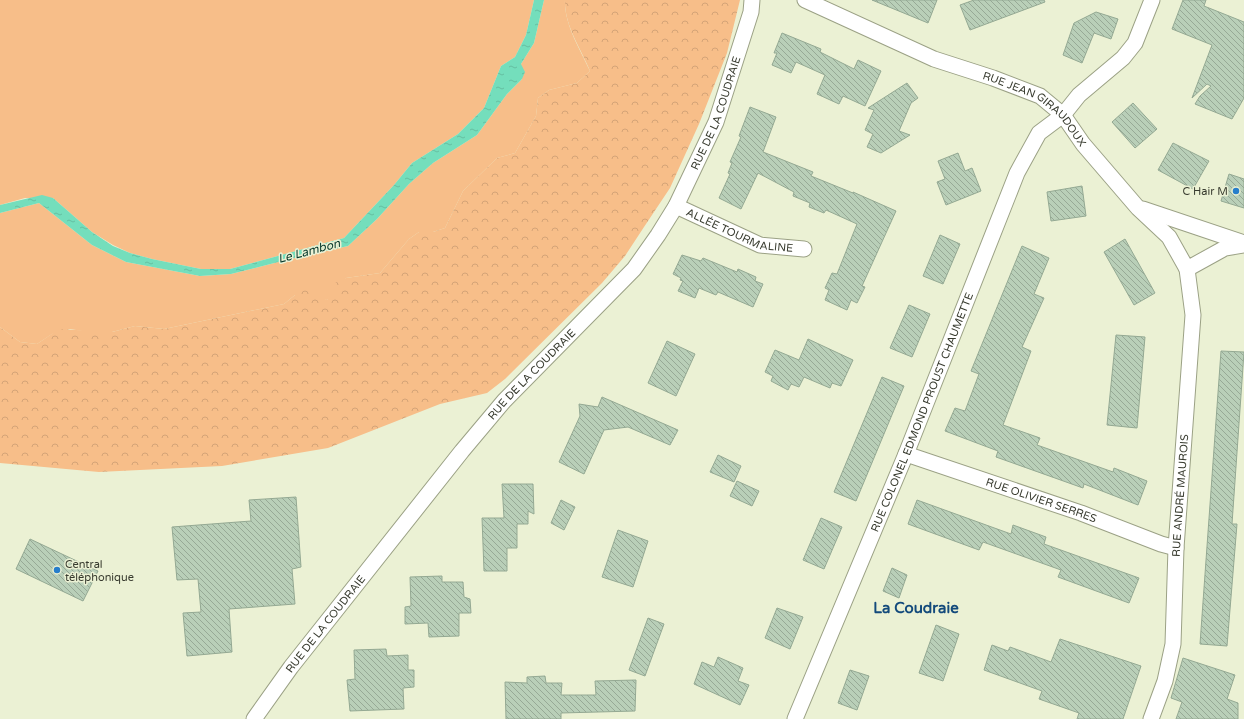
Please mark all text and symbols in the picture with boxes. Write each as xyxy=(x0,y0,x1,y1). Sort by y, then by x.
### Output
street label: RUE DE LA COUDRAIE xyxy=(688,55,743,172)
street label: RUE JEAN GIRAUDOUX xyxy=(981,69,1089,149)
place label: C Hair M xyxy=(1183,185,1228,198)
marker: C Hair M xyxy=(1231,186,1241,196)
street label: ALLÉE TOURMALINE xyxy=(684,205,794,254)
water label: Le Lambon xyxy=(276,236,342,266)
street label: RUE COLONEL EDMOND PROUST CHAUMETTE xyxy=(868,291,976,534)
street label: RUE DE LA COUDRAIE xyxy=(485,326,578,422)
street label: RUE ANDRÉ MAUROIS xyxy=(1169,434,1191,557)
street label: RUE OLIVIER SERRES xyxy=(984,475,1099,525)
place label: Central téléphonique xyxy=(65,558,134,584)
marker: Central téléphonique xyxy=(52,565,62,575)
street label: RUE DE LA COUDRAIE xyxy=(283,572,368,675)
district label: La Coudraie xyxy=(873,599,959,617)

